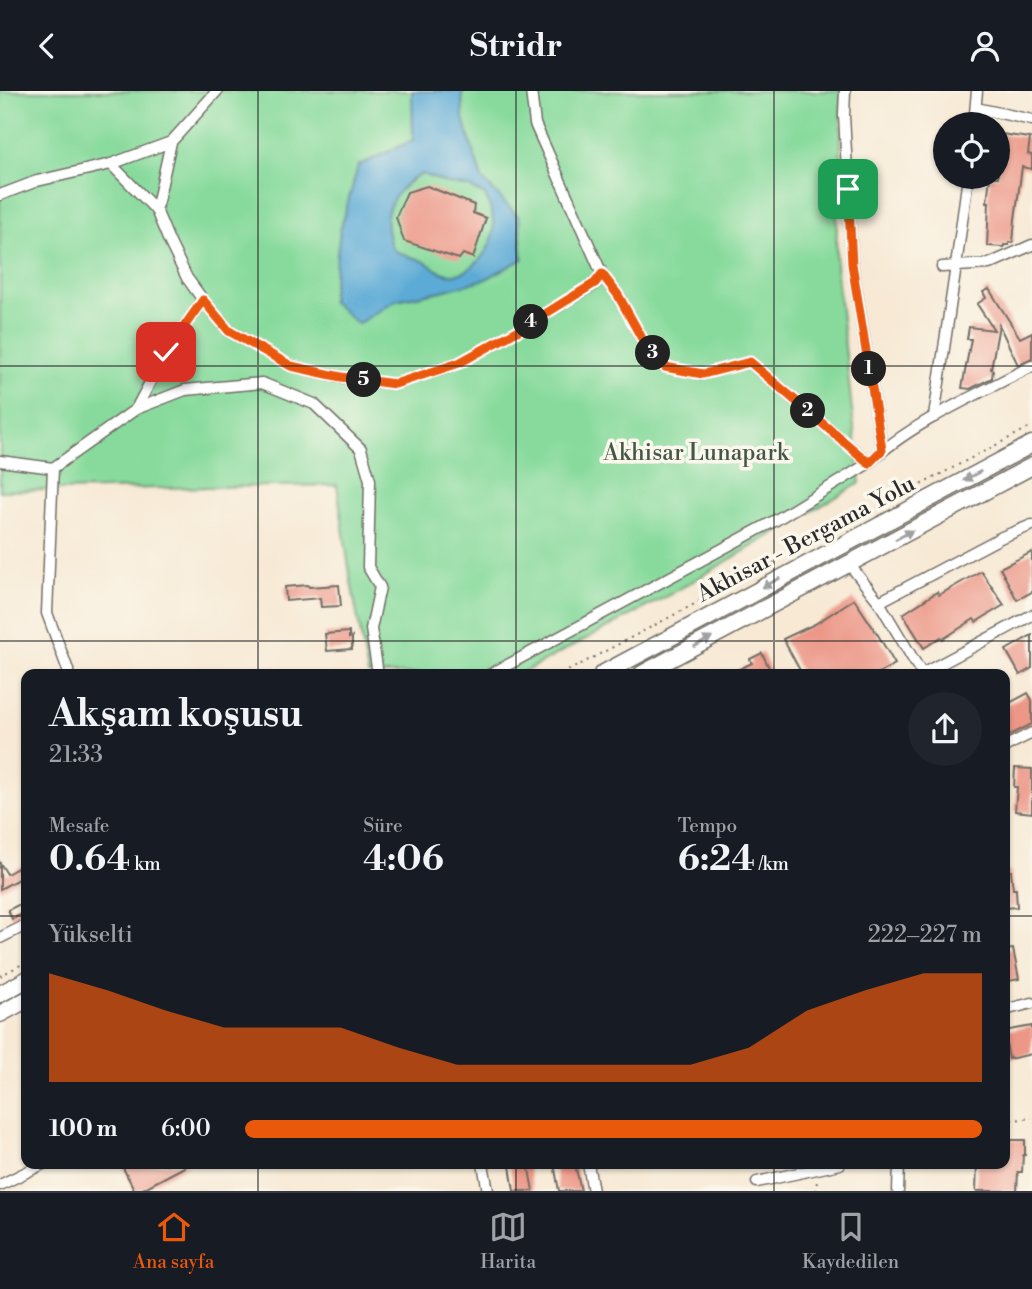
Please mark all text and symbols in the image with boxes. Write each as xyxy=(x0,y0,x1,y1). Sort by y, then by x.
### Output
text: Stridr xyxy=(470,26,562,66)
icon: back xyxy=(28,27,66,65)
icon: person xyxy=(966,27,1004,65)
map controls xyxy=(933,112,1010,189)
button: locate xyxy=(933,112,1010,189)
pin xyxy=(818,159,878,219)
icon: arrive xyxy=(829,170,867,208)
pin: 4 xyxy=(514,305,548,339)
text: 4 xyxy=(524,309,537,333)
pin xyxy=(136,322,196,382)
icon: check xyxy=(147,333,185,371)
pin: 3 xyxy=(636,335,670,371)
text: 3 xyxy=(647,340,658,364)
pin: 1 xyxy=(852,351,886,387)
text: 1 xyxy=(864,356,873,380)
pin: 5 xyxy=(346,363,382,397)
text: 5 xyxy=(358,367,369,391)
pin: 2 xyxy=(790,393,826,429)
text: 2 xyxy=(802,398,813,422)
park label: Akhisar Lunapark xyxy=(602,439,790,467)
street label: Akhisar - Bergama Yolu xyxy=(691,470,920,609)
one-way arrow xyxy=(962,471,982,482)
one-way arrow xyxy=(894,529,913,541)
one-way arrow xyxy=(761,578,781,589)
one-way arrow xyxy=(693,636,712,648)
text: Akşam koşusu xyxy=(49,691,303,738)
button: share xyxy=(908,692,982,766)
text: 21:33 xyxy=(49,741,103,769)
text: Mesafe xyxy=(49,814,109,838)
text: Süre xyxy=(363,814,403,838)
text: Tempo xyxy=(678,814,737,838)
text: 0.64 xyxy=(49,838,130,881)
text: 4:06 xyxy=(363,838,444,881)
text: 6:24 xyxy=(678,838,755,881)
text: km xyxy=(130,852,161,876)
text: /km xyxy=(755,852,789,876)
text: Yükselti xyxy=(49,921,133,949)
text: 222–227 m xyxy=(868,921,982,949)
text: 100 m xyxy=(49,1115,117,1143)
text: 6:00 xyxy=(161,1115,211,1143)
tab: Ana sayfa xyxy=(133,1208,214,1274)
tab: Harita xyxy=(480,1208,536,1274)
tab: Kaydedilen xyxy=(802,1208,899,1274)

